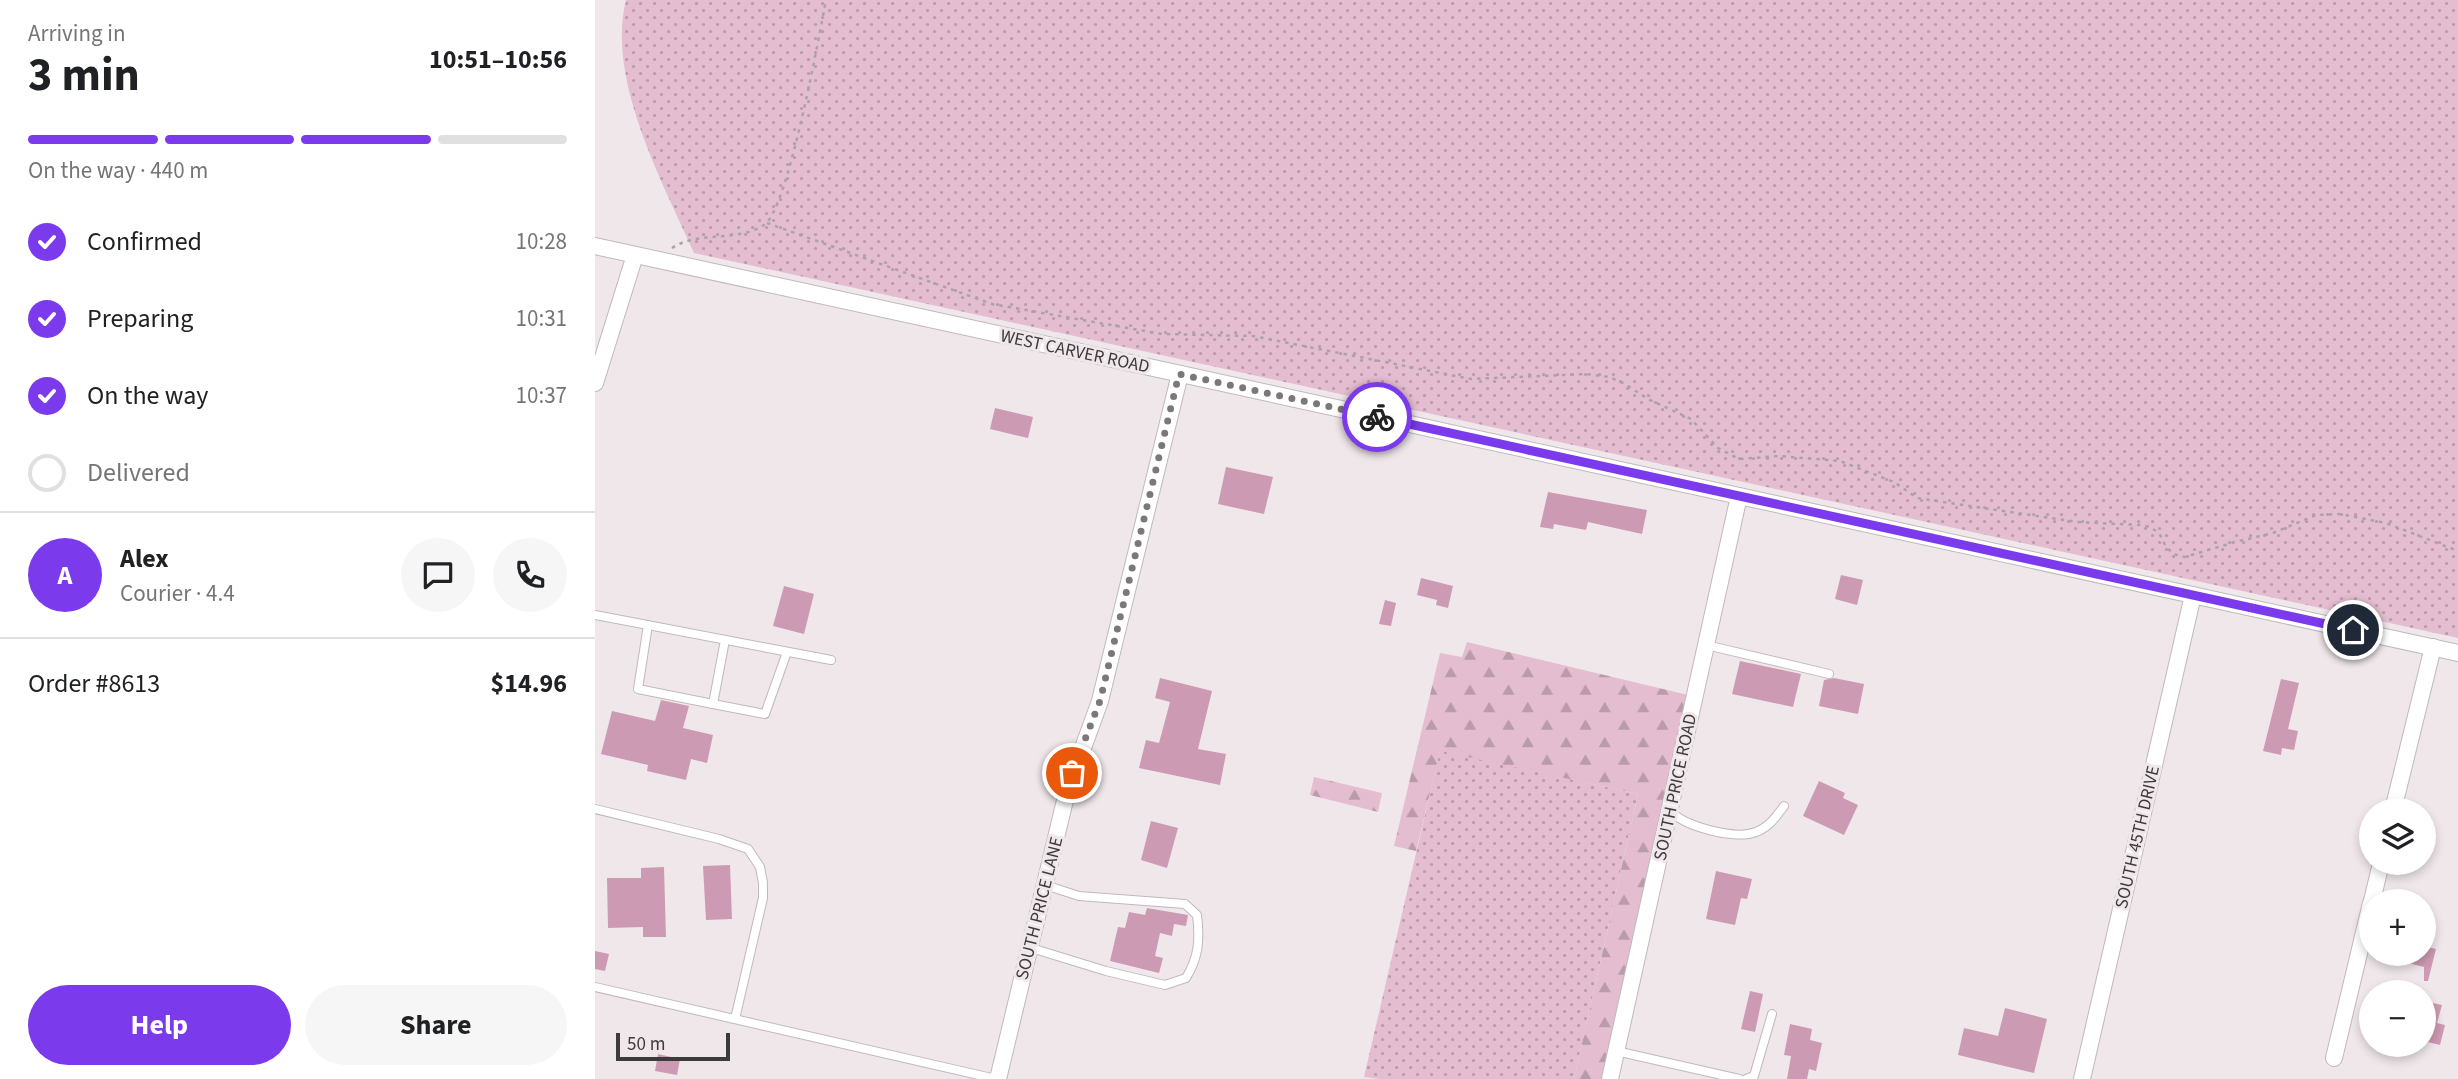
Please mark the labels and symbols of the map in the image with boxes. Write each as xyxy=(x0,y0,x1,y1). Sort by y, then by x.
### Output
street label: WEST CARVER ROAD xyxy=(998,323,1152,380)
courier xyxy=(1342,382,1412,452)
pin xyxy=(2323,600,2383,660)
street label: SOUTH PRICE ROAD xyxy=(1648,711,1703,863)
pin xyxy=(1042,743,1102,803)
street label: SOUTH 45TH DRIVE xyxy=(2109,763,2166,911)
street label: SOUTH PRICE LANE xyxy=(1010,834,1069,982)
scale bar xyxy=(616,1030,730,1062)

